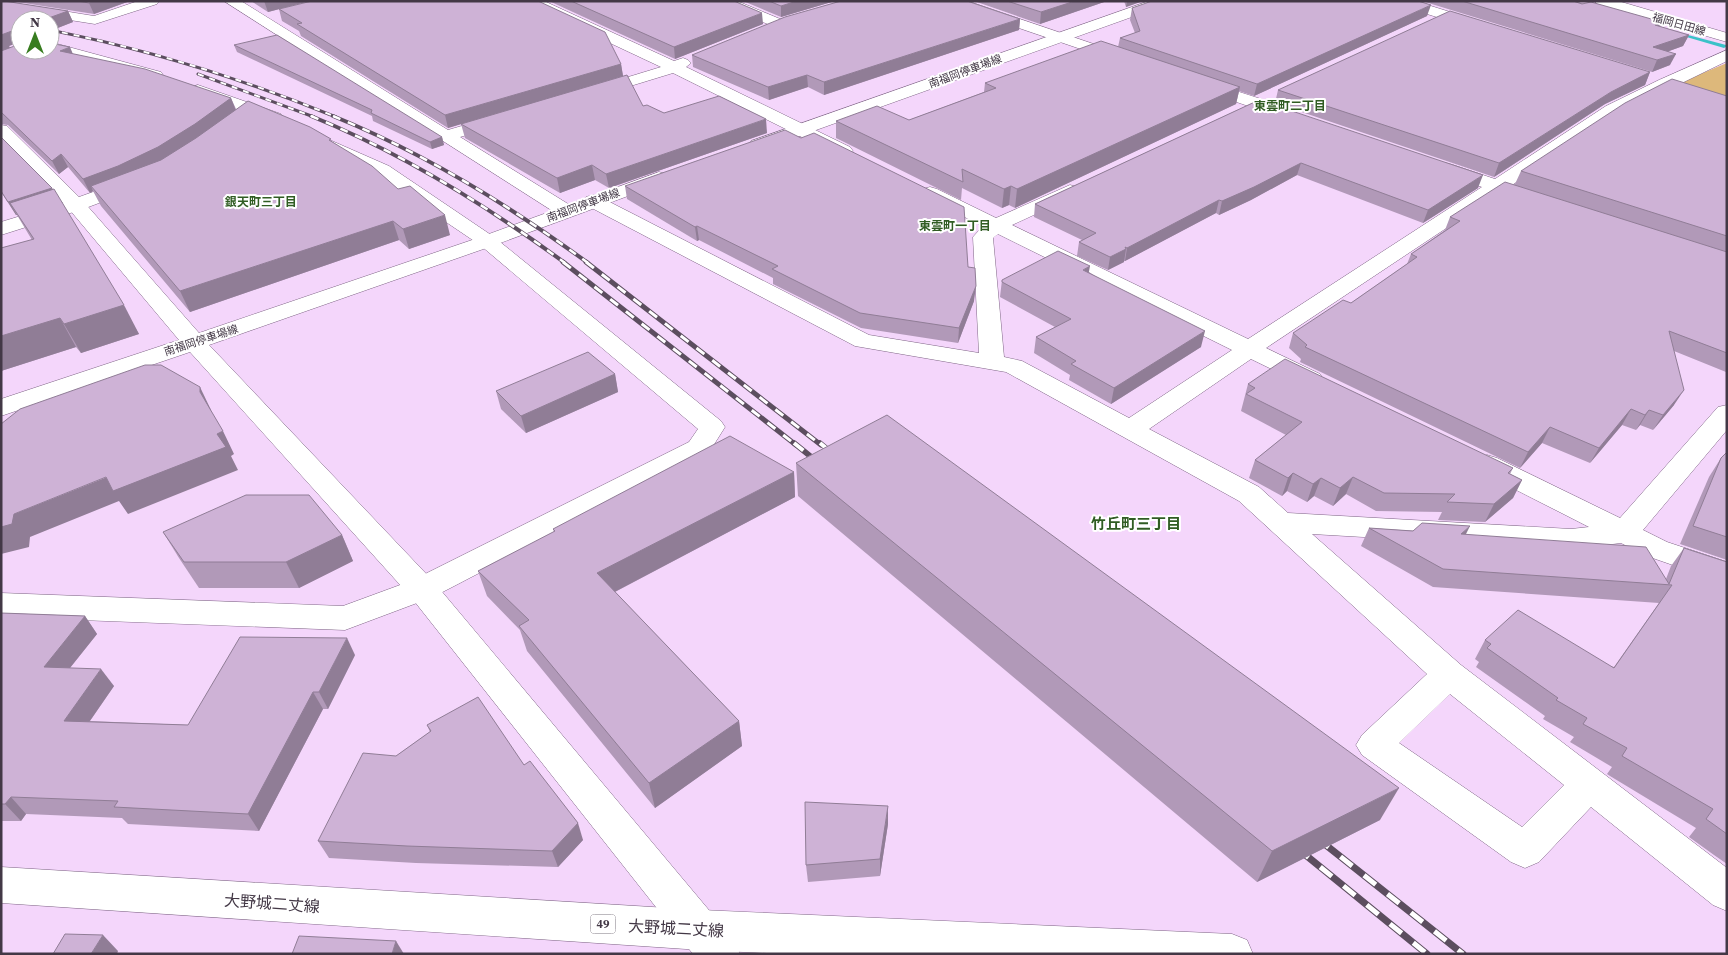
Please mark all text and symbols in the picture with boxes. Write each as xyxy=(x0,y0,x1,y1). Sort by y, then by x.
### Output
north arrow xyxy=(10,10,60,60)
street label: 福岡日田線 xyxy=(1650,10,1707,39)
text: N xyxy=(30,12,40,32)
street label: 南福岡停車場線 xyxy=(926,51,1004,92)
district label: 東雲町二丁目 xyxy=(1254,98,1326,114)
street label: 南福岡停車場線 xyxy=(544,185,622,226)
district label: 銀天町三丁目 xyxy=(224,194,297,210)
district label: 東雲町一丁目 xyxy=(919,218,991,234)
street label: 南福岡停車場線 xyxy=(162,321,240,360)
district label: 竹丘町三丁目 xyxy=(1091,513,1181,534)
street label: 大野城二丈線 xyxy=(223,889,321,917)
road number: 49 xyxy=(590,914,616,934)
street label: 大野城二丈線 xyxy=(627,915,725,941)

